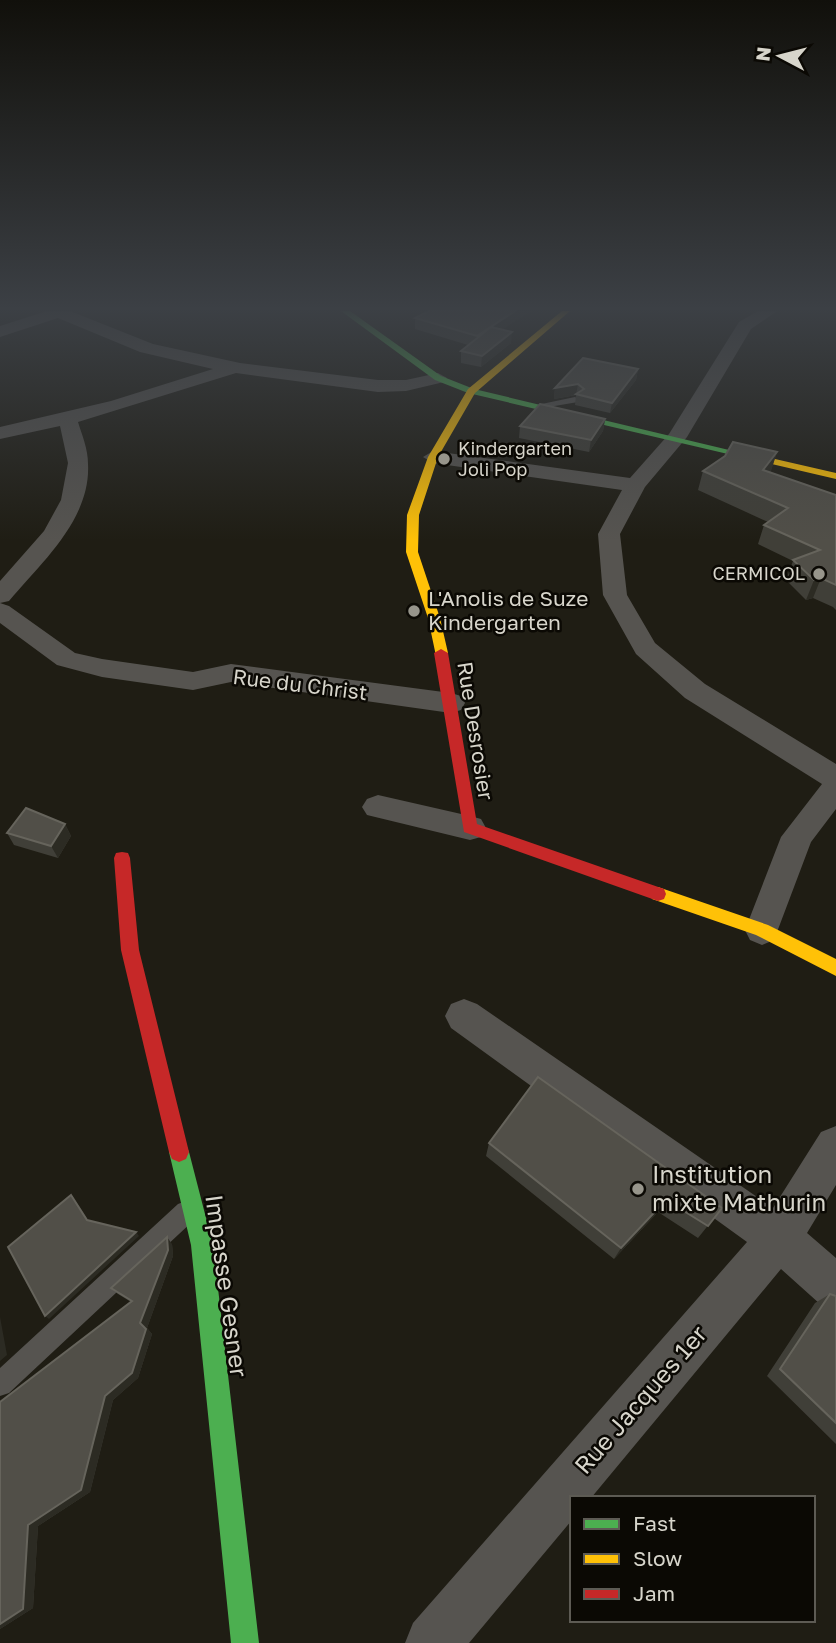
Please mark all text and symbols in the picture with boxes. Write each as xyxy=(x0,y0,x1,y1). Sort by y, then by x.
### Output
north arrow xyxy=(745,21,815,91)
text: N xyxy=(750,45,775,62)
place label: Kindergarten Joli Pop xyxy=(458,437,572,480)
marker: Kindergarten Joli Pop xyxy=(436,451,452,467)
place label: CERMICOL xyxy=(713,562,805,584)
marker: CERMICOL xyxy=(811,566,827,582)
place label: L'Anolis de Suze Kindergarten xyxy=(428,585,589,635)
marker: L'Anolis de Suze Kindergarten xyxy=(406,603,422,619)
street label: Rue Desrosier xyxy=(452,660,500,802)
street label: Rue du Christ xyxy=(231,663,369,705)
place label: Institution mixte Mathurin xyxy=(652,1159,826,1216)
marker: Institution mixte Mathurin xyxy=(630,1181,646,1197)
street label: Impasse Gesner xyxy=(200,1193,255,1379)
street label: Rue Jacques 1er xyxy=(568,1319,712,1479)
legend xyxy=(570,1496,815,1622)
text: Fast xyxy=(633,1510,676,1536)
text: Slow xyxy=(633,1545,682,1571)
text: Jam xyxy=(633,1580,675,1606)

